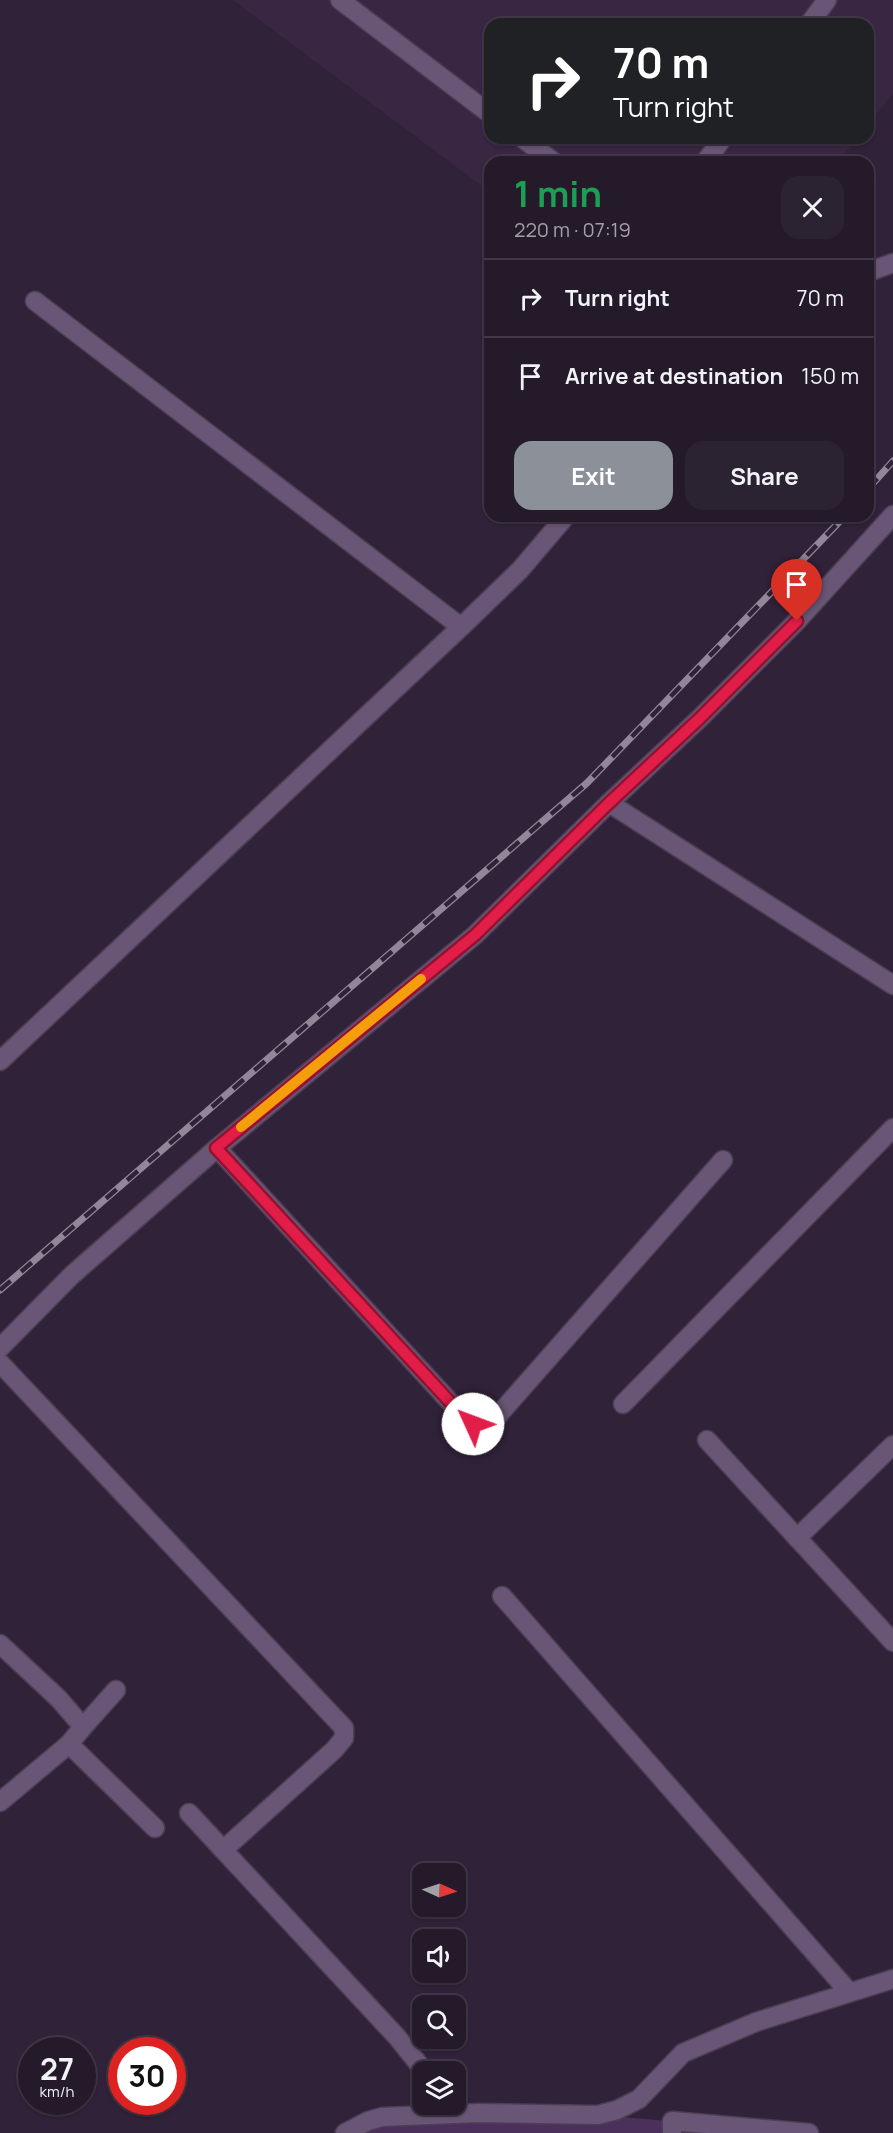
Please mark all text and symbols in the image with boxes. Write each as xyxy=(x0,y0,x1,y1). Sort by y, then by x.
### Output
text: 70 m xyxy=(613,33,709,91)
icon: right xyxy=(514,42,592,120)
text: Turn right xyxy=(613,88,734,125)
text: 1 min xyxy=(514,169,602,218)
button: close xyxy=(781,176,844,239)
text: 220 m · 07:19 xyxy=(514,216,631,243)
icon: right xyxy=(514,282,547,315)
text: Turn right xyxy=(565,283,670,313)
text: 70 m xyxy=(796,283,844,313)
icon: arrive xyxy=(514,360,547,393)
text: Arrive at destination xyxy=(565,361,783,391)
text: 150 m xyxy=(801,361,859,391)
button: Exit xyxy=(514,441,673,510)
button: Share xyxy=(685,441,844,510)
pin xyxy=(771,559,822,621)
icon: arrive xyxy=(780,568,813,601)
position arrow xyxy=(441,1392,505,1456)
north arrow xyxy=(412,1863,466,1917)
map controls xyxy=(412,1863,466,2115)
button: sound xyxy=(412,1929,466,1983)
button: search xyxy=(412,1995,466,2049)
speed limit sign: 30 xyxy=(108,2037,186,2115)
text: 27 xyxy=(40,2048,74,2089)
button: layers xyxy=(412,2061,466,2115)
text: km/h xyxy=(40,2081,74,2102)

